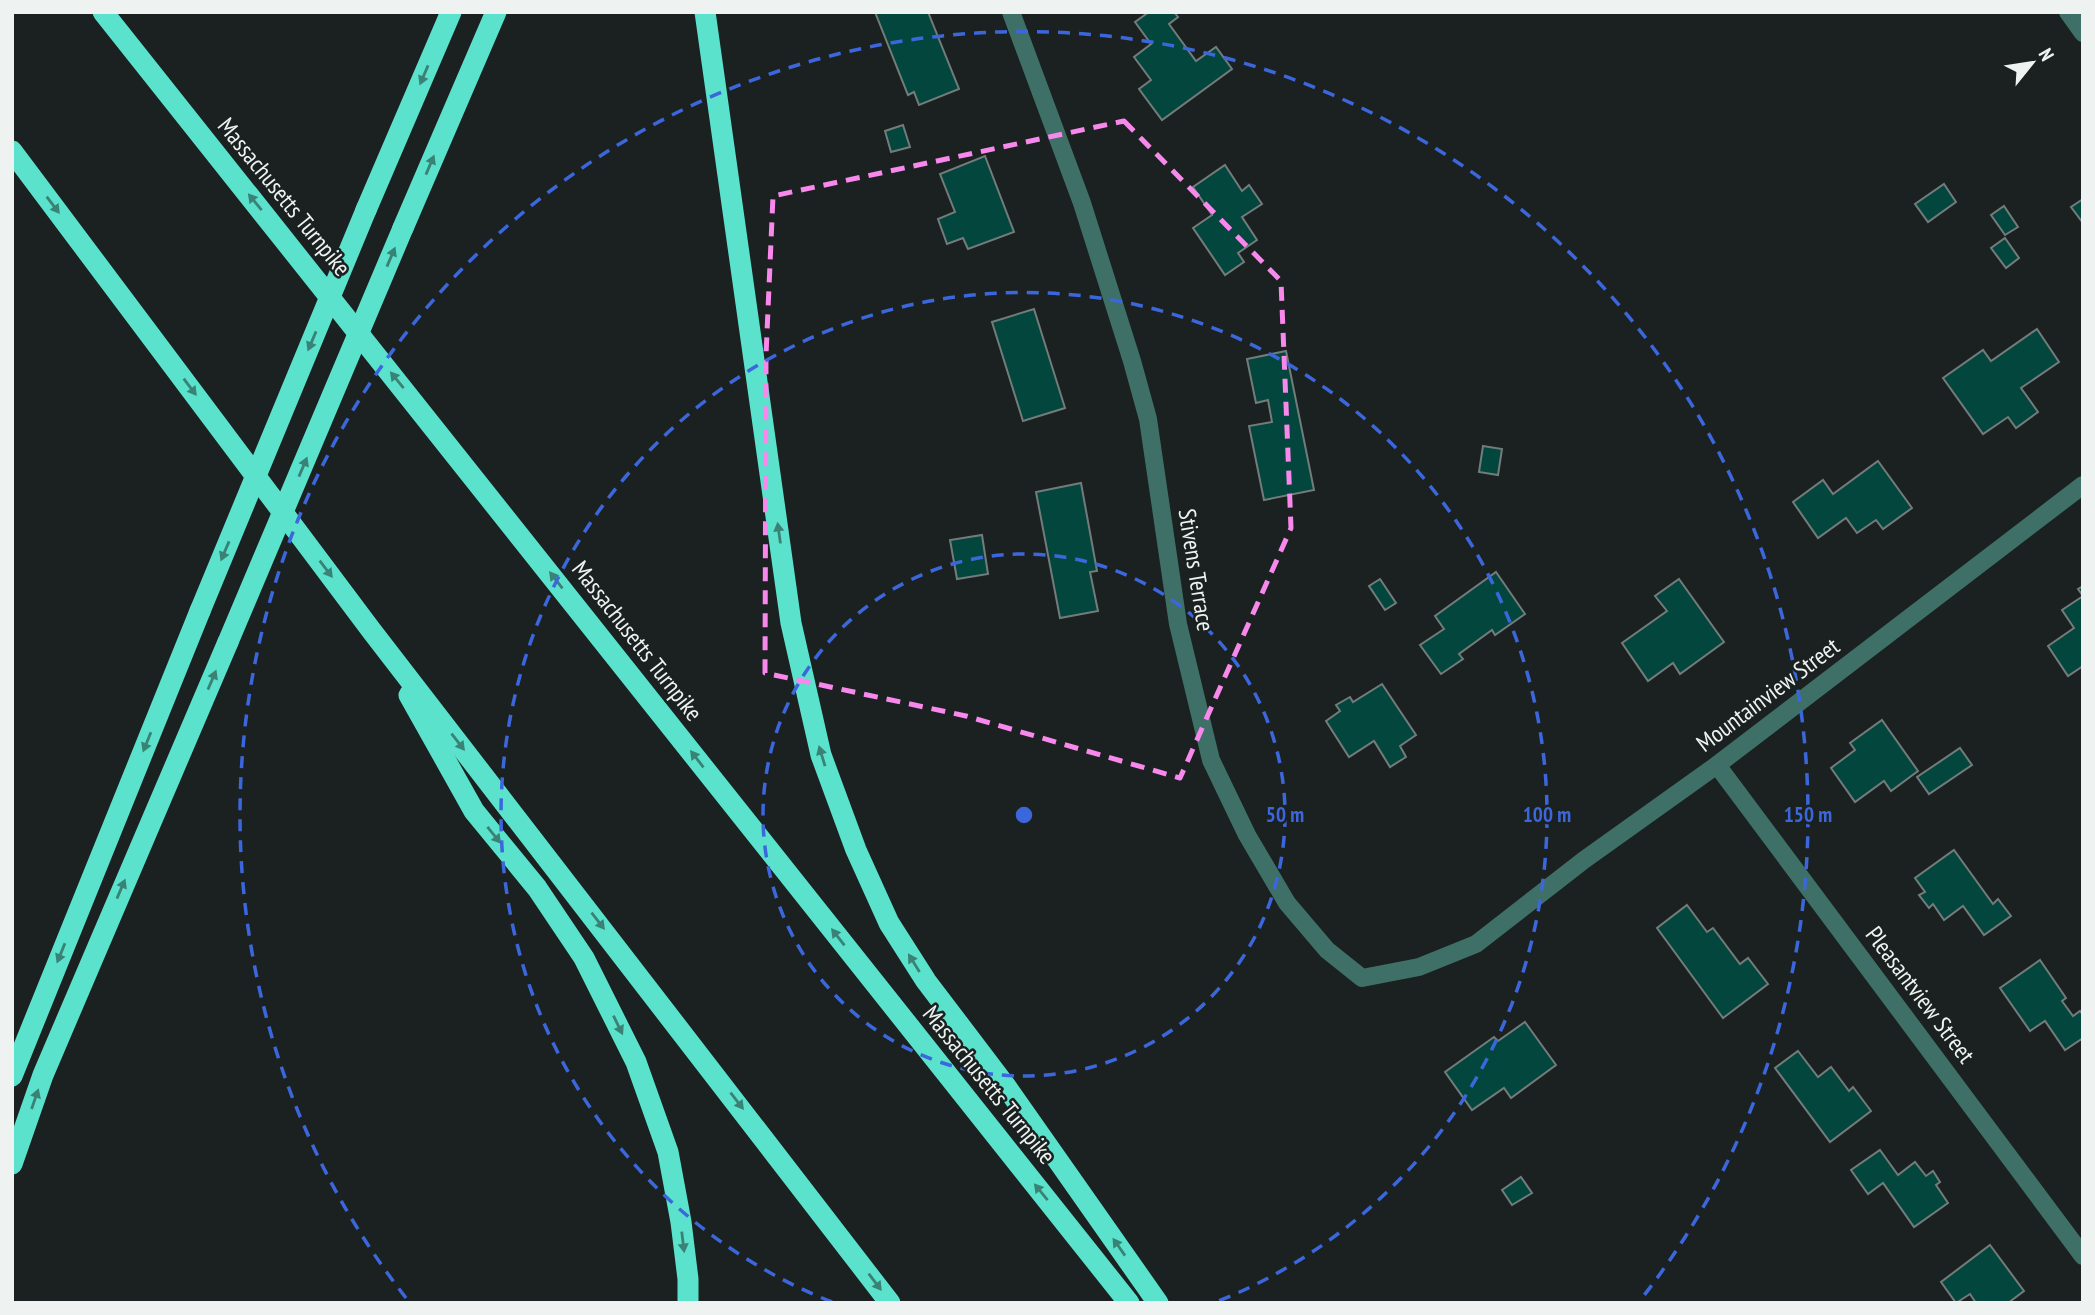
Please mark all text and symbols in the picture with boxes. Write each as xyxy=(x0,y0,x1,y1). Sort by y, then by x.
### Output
north arrow xyxy=(1997,28,2067,98)
text: N xyxy=(2034,44,2060,65)
one-way arrow xyxy=(419,65,430,86)
street label: Massachusetts Turnpike xyxy=(211,111,358,282)
one-way arrow xyxy=(425,154,436,175)
one-way arrow xyxy=(248,194,263,212)
one-way arrow xyxy=(46,196,60,214)
one-way arrow xyxy=(385,247,397,267)
one-way arrow xyxy=(306,331,318,351)
one-way arrow xyxy=(390,372,405,390)
one-way arrow xyxy=(183,378,197,396)
one-way arrow xyxy=(298,456,309,477)
street label: Stivens Terrace xyxy=(1172,507,1221,633)
one-way arrow xyxy=(773,522,784,544)
one-way arrow xyxy=(219,541,231,561)
street label: Massachusetts Turnpike xyxy=(565,554,710,727)
one-way arrow xyxy=(319,560,333,578)
one-way arrow xyxy=(548,572,563,590)
street label: Mountainview Street xyxy=(1690,630,1846,759)
one-way arrow xyxy=(207,670,218,691)
one-way arrow xyxy=(141,732,152,753)
one-way arrow xyxy=(451,732,466,750)
one-way arrow xyxy=(817,745,827,766)
one-way arrow xyxy=(689,750,704,768)
text: 50 m xyxy=(1266,801,1304,828)
text: 100 m xyxy=(1523,801,1571,828)
text: 150 m xyxy=(1784,801,1832,828)
centre of rings xyxy=(1012,803,1036,827)
one-way arrow xyxy=(486,827,501,844)
one-way arrow xyxy=(115,879,127,899)
one-way arrow xyxy=(590,912,605,930)
street label: Pleasantview Street xyxy=(1859,920,1982,1070)
one-way arrow xyxy=(830,929,845,947)
one-way arrow xyxy=(56,943,67,964)
one-way arrow xyxy=(908,954,921,973)
street label: Massachusetts Turnpike xyxy=(916,999,1063,1170)
one-way arrow xyxy=(612,1015,623,1035)
one-way arrow xyxy=(30,1089,41,1110)
one-way arrow xyxy=(729,1092,744,1110)
one-way arrow xyxy=(1034,1183,1048,1201)
one-way arrow xyxy=(678,1231,689,1253)
one-way arrow xyxy=(1112,1238,1126,1256)
one-way arrow xyxy=(867,1273,881,1291)

